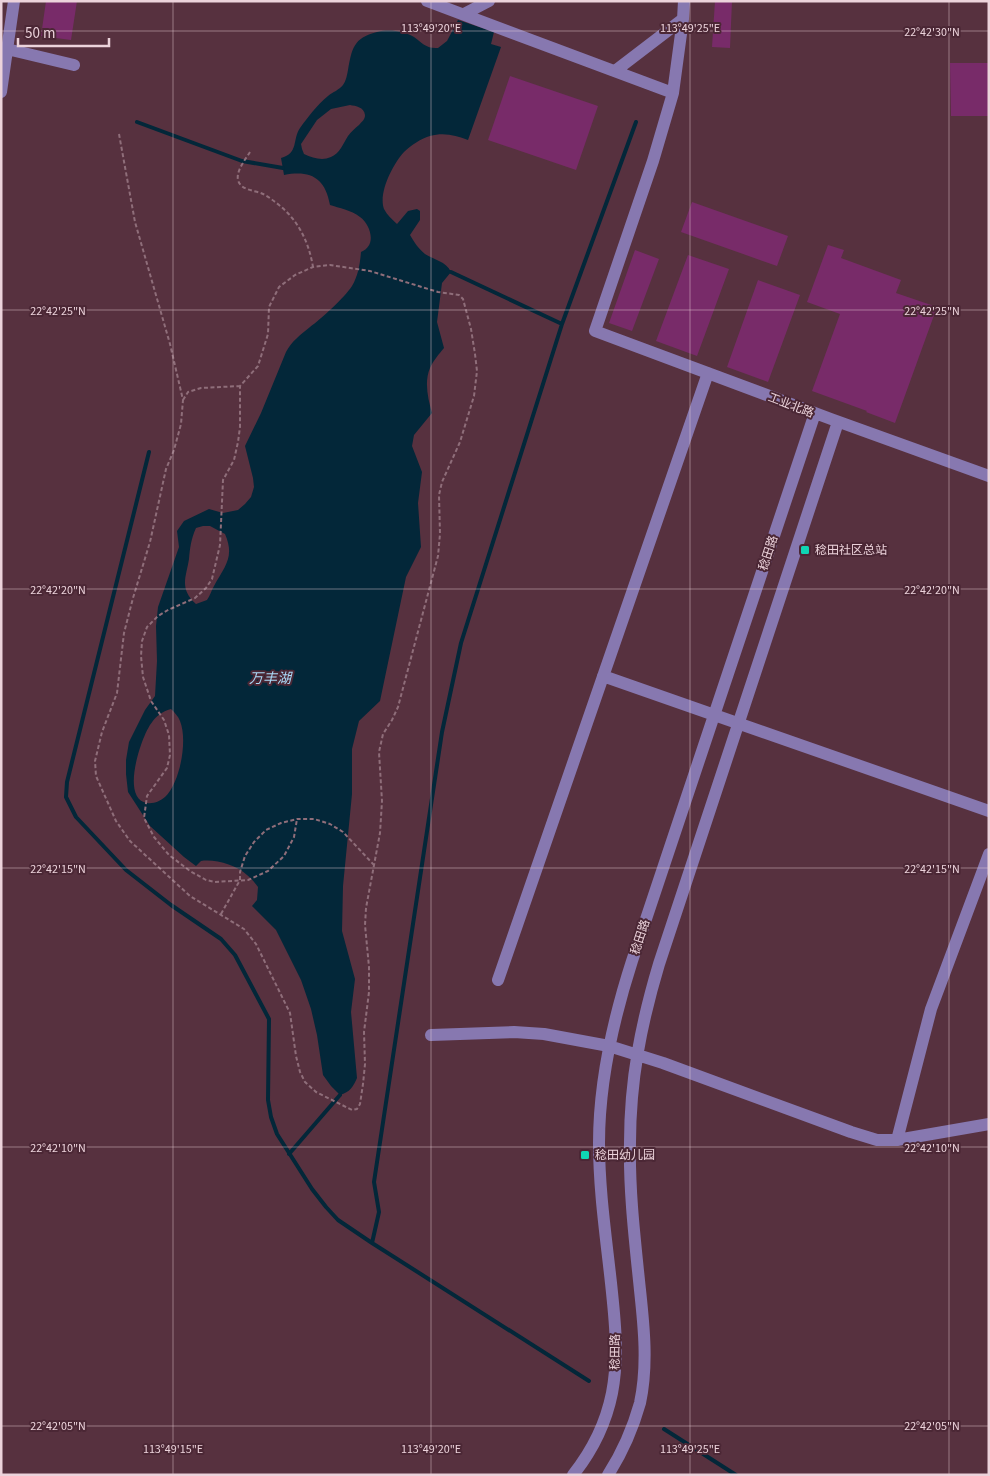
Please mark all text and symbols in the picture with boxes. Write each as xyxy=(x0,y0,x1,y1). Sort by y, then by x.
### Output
scale bar xyxy=(18,15,109,47)
text: 113°49'20"E xyxy=(401,20,461,37)
text: 113°49'25"E xyxy=(660,20,720,37)
text: 50 m xyxy=(25,23,55,44)
text: 22°42'30"N xyxy=(904,24,960,41)
text: 22°42'25"N xyxy=(30,303,86,320)
text: 22°42'25"N xyxy=(904,303,960,320)
street label: 工业北路 xyxy=(765,389,816,422)
street label: 稔田路 xyxy=(755,533,782,573)
place label: 稔田社区总站 xyxy=(815,542,887,559)
marker: 稔田社区总站 xyxy=(799,544,811,556)
text: 22°42'20"N xyxy=(30,582,86,599)
text: 22°42'20"N xyxy=(904,582,960,599)
water label: 万丰湖 xyxy=(249,669,293,689)
text: 22°42'15"N xyxy=(30,861,86,878)
text: 22°42'15"N xyxy=(904,861,960,878)
street label: 稔田路 xyxy=(627,917,654,957)
text: 22°42'10"N xyxy=(30,1140,86,1157)
text: 22°42'10"N xyxy=(904,1140,960,1157)
place label: 稔田幼儿园 xyxy=(595,1147,655,1164)
marker: 稔田幼儿园 xyxy=(579,1149,591,1161)
street label: 稔田路 xyxy=(607,1334,624,1370)
text: 22°42'05"N xyxy=(30,1418,86,1435)
text: 22°42'05"N xyxy=(904,1418,960,1435)
text: 113°49'15"E xyxy=(143,1441,203,1458)
text: 113°49'20"E xyxy=(401,1441,461,1458)
text: 113°49'25"E xyxy=(660,1441,720,1458)

